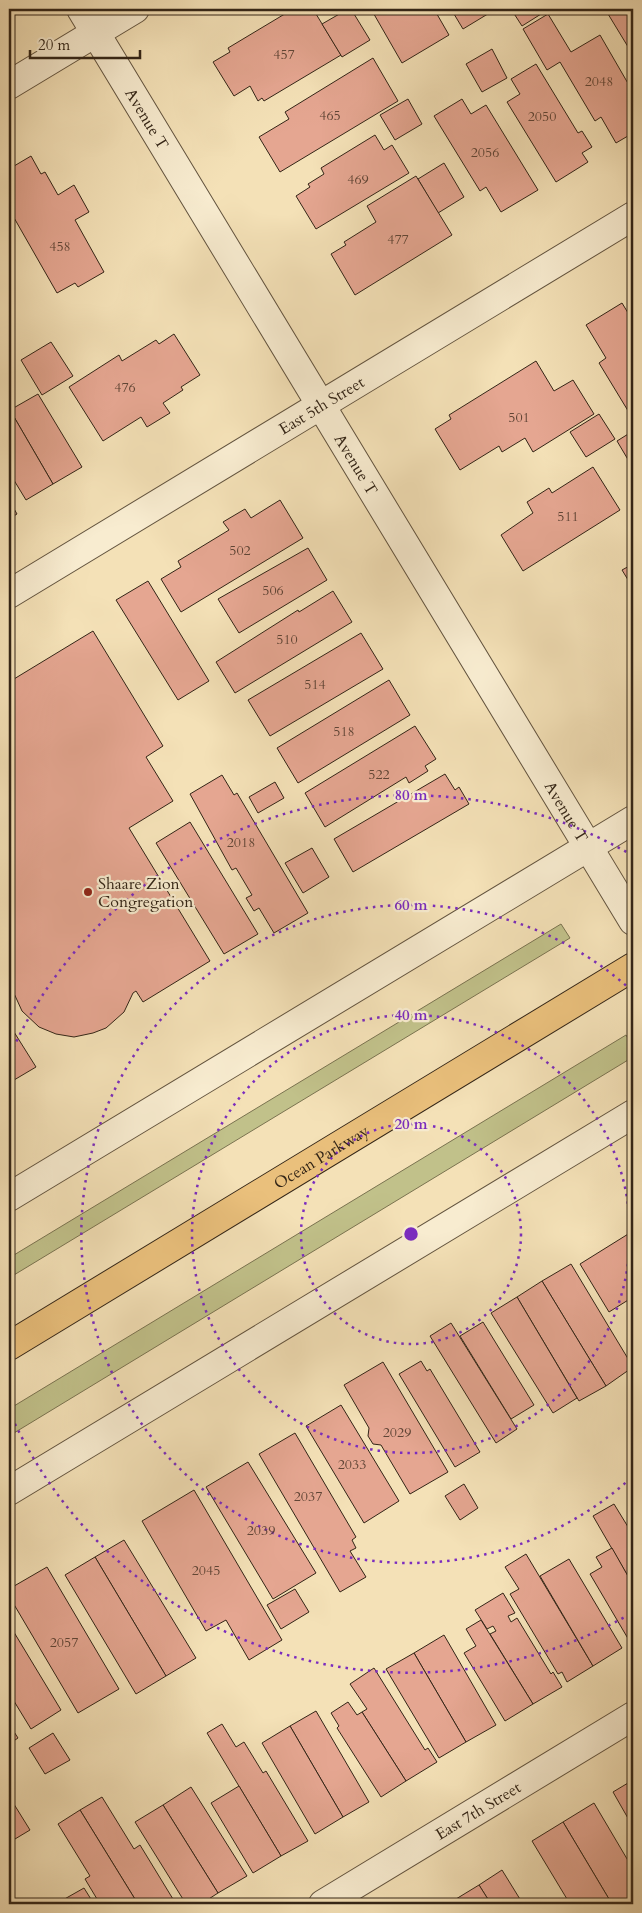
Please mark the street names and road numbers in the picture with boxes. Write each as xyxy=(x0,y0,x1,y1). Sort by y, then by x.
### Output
street label: Avenue T xyxy=(119,84,174,154)
street label: East 5th Street xyxy=(275,371,369,440)
street label: Avenue T xyxy=(329,430,383,500)
street label: Avenue T xyxy=(539,777,593,847)
street label: Ocean Parkway xyxy=(270,1120,374,1195)
street label: East 7th Street xyxy=(431,1777,525,1845)

